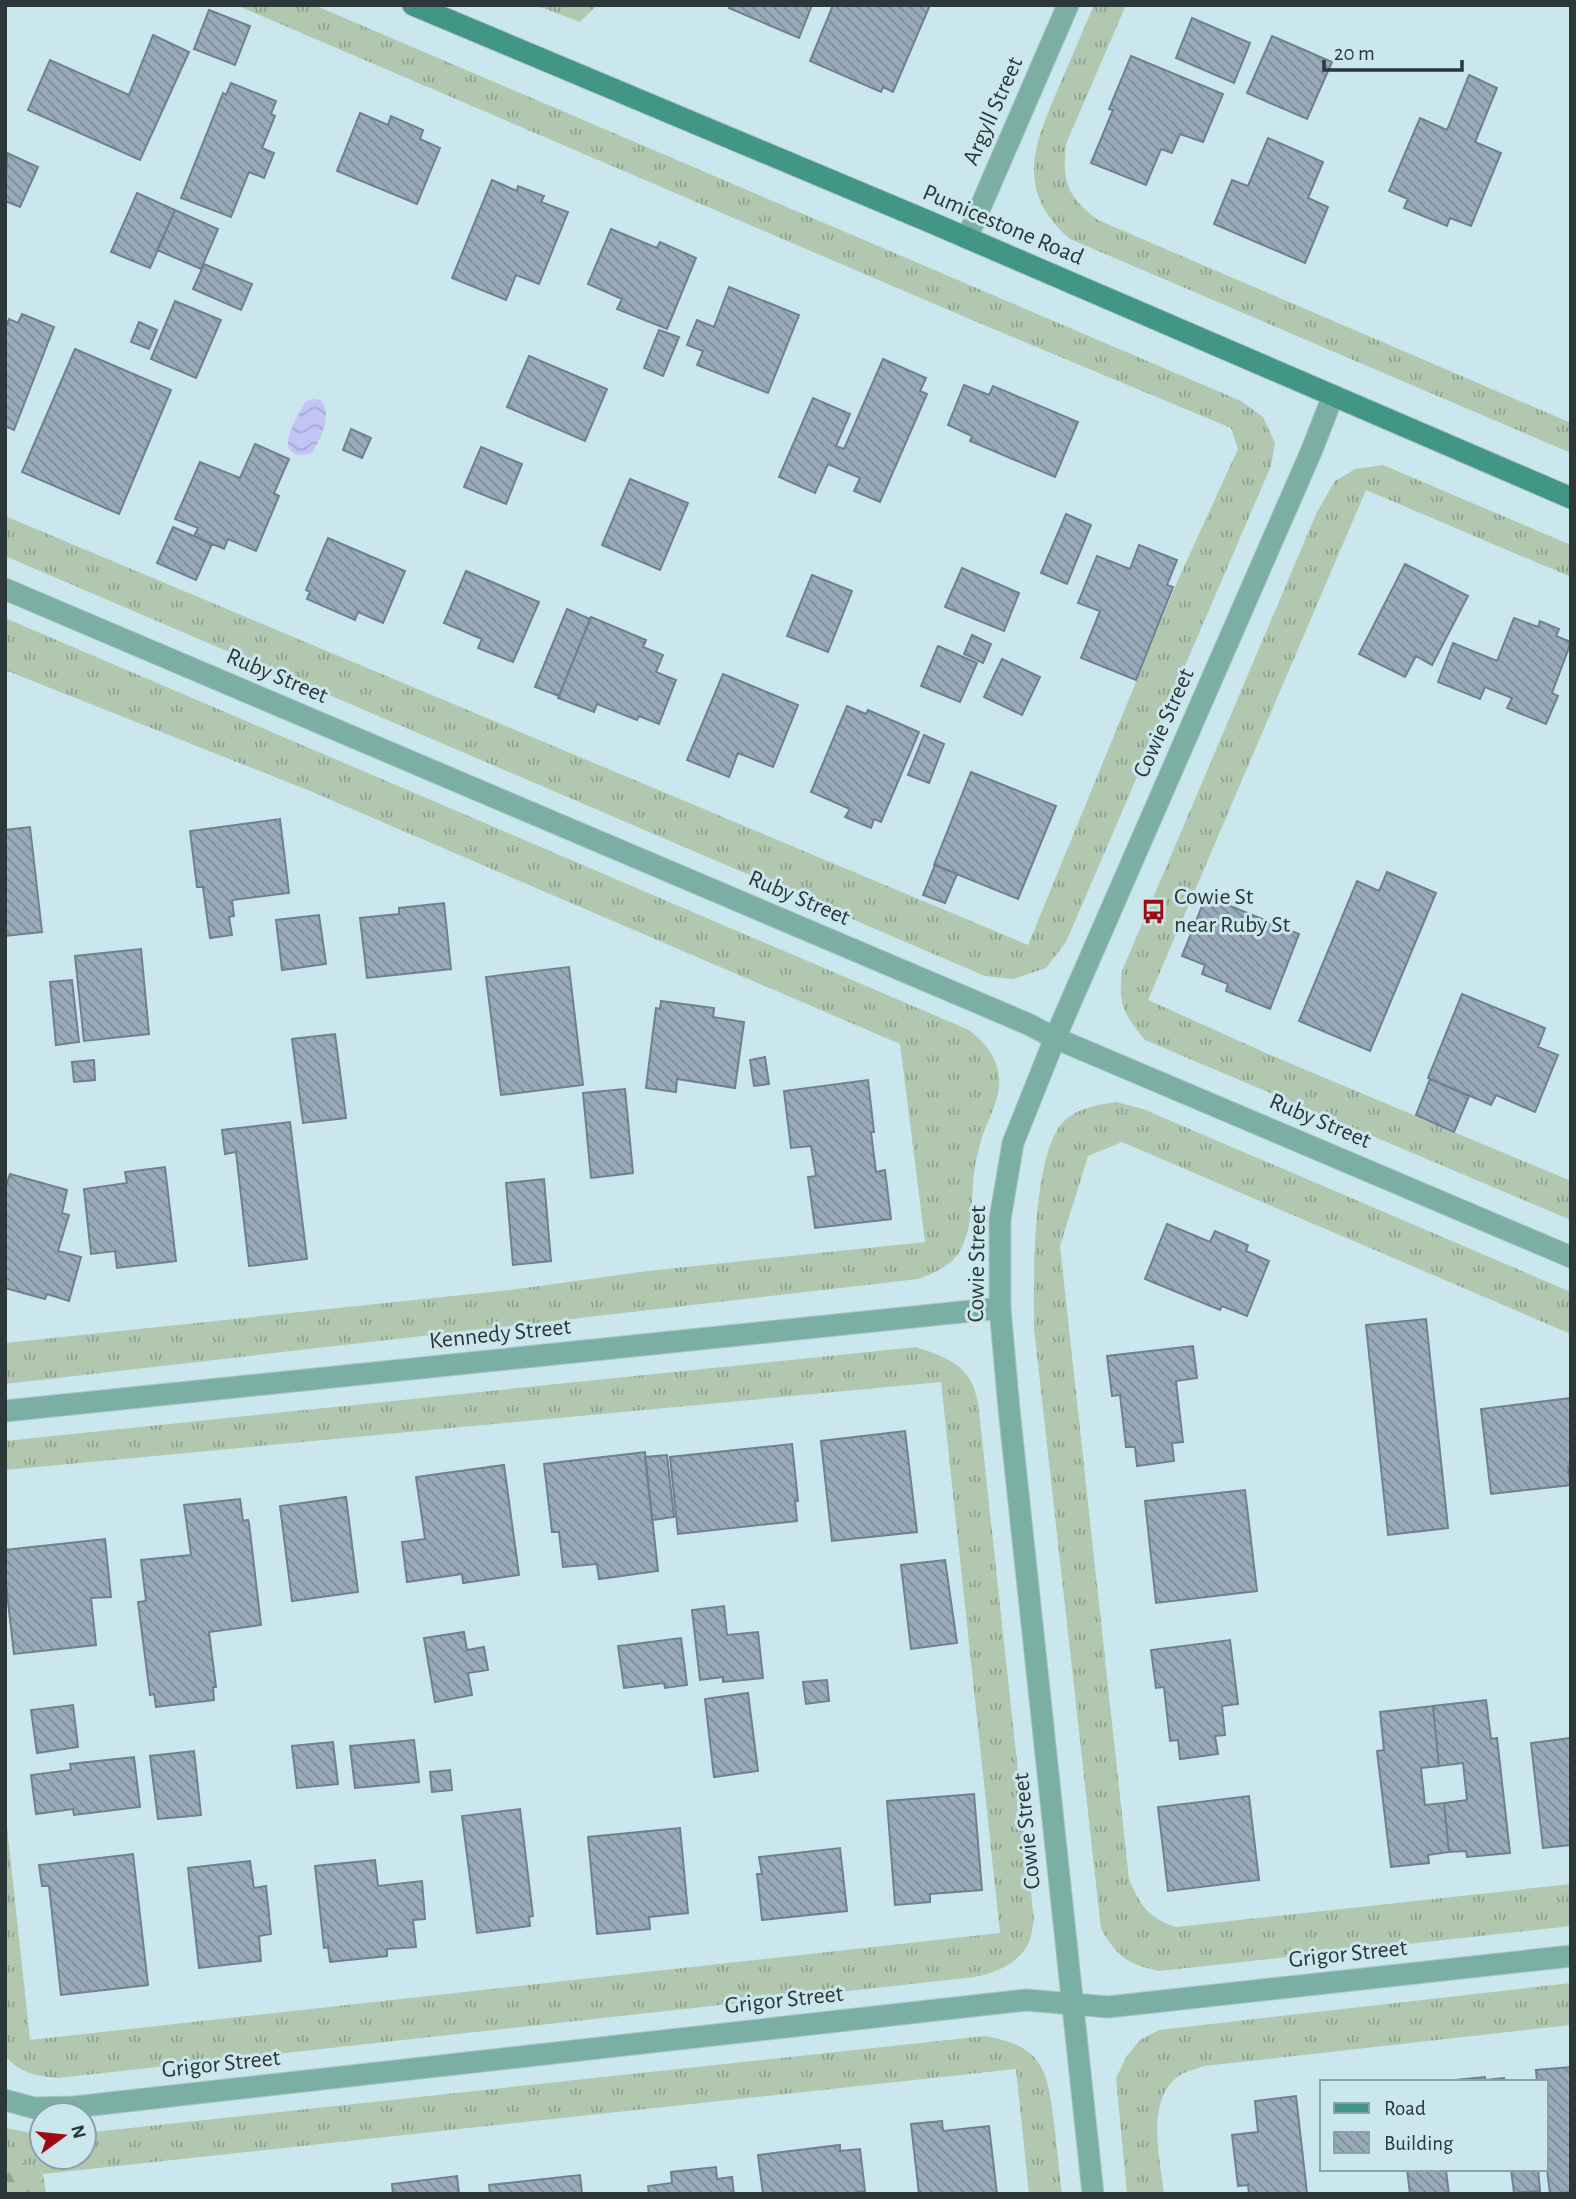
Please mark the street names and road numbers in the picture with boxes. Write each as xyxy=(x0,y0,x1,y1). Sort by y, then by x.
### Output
street label: Argyll Street xyxy=(959,53,1028,169)
street label: Pumicestone Road xyxy=(919,180,1087,270)
street label: Ruby Street xyxy=(223,644,332,708)
street label: Cowie Street xyxy=(1129,664,1199,781)
street label: Ruby Street xyxy=(745,866,854,930)
street label: Ruby Street xyxy=(1266,1089,1375,1153)
street label: Cowie Street xyxy=(964,1205,990,1323)
street label: Kennedy Street xyxy=(428,1315,572,1353)
street label: Cowie Street xyxy=(1009,1771,1045,1890)
street label: Grigor Street xyxy=(1288,1936,1409,1972)
street label: Grigor Street xyxy=(724,1982,845,2018)
street label: Grigor Street xyxy=(161,2046,282,2082)

